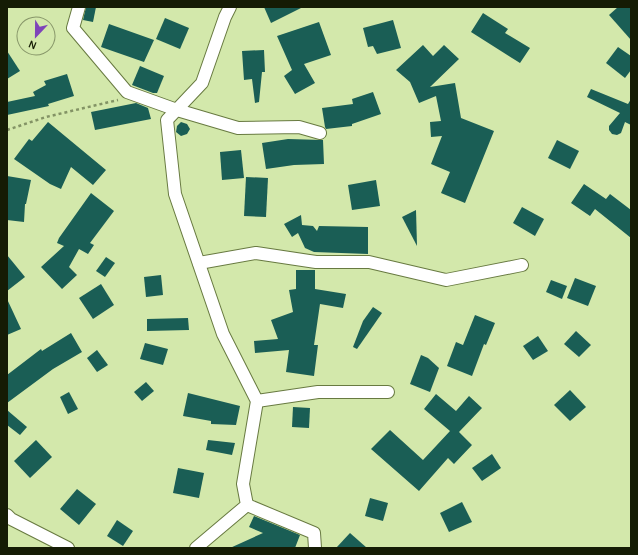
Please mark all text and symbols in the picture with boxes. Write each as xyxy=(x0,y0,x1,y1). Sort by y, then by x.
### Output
north arrow xyxy=(16,16,56,56)
text: N xyxy=(26,37,39,52)

